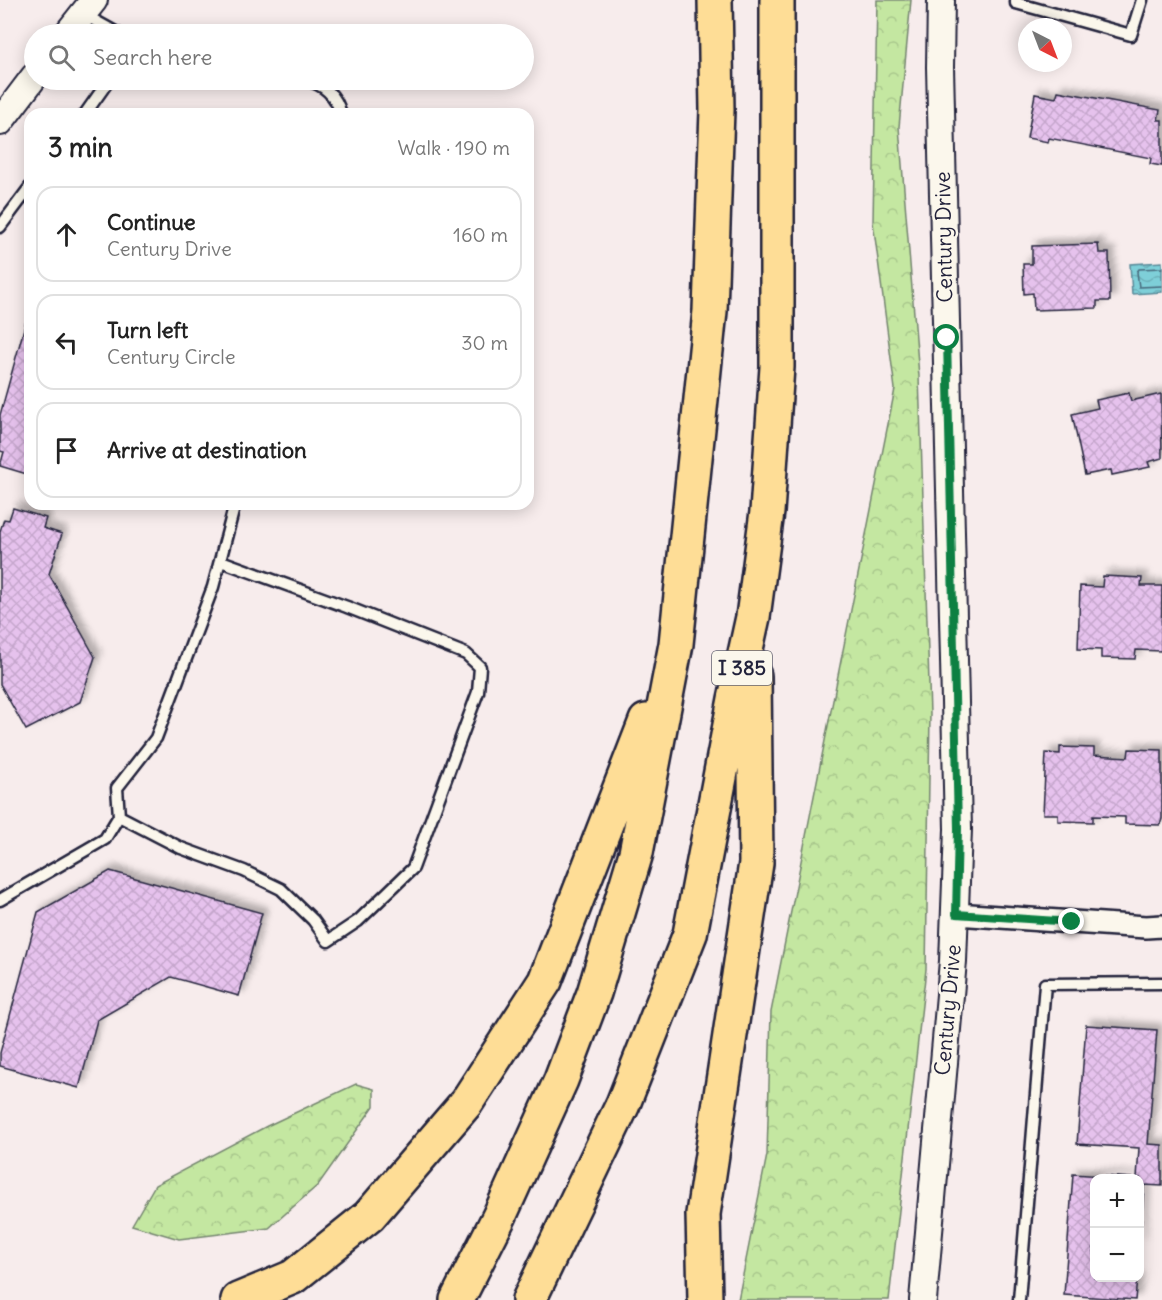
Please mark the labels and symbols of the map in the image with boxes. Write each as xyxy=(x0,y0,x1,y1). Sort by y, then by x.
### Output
north arrow xyxy=(1018,18,1072,72)
street label: Century Drive xyxy=(929,171,958,303)
route start xyxy=(933,324,959,350)
road number: I 385 xyxy=(712,651,772,685)
route end xyxy=(1058,908,1084,934)
street label: Century Drive xyxy=(928,943,967,1076)

